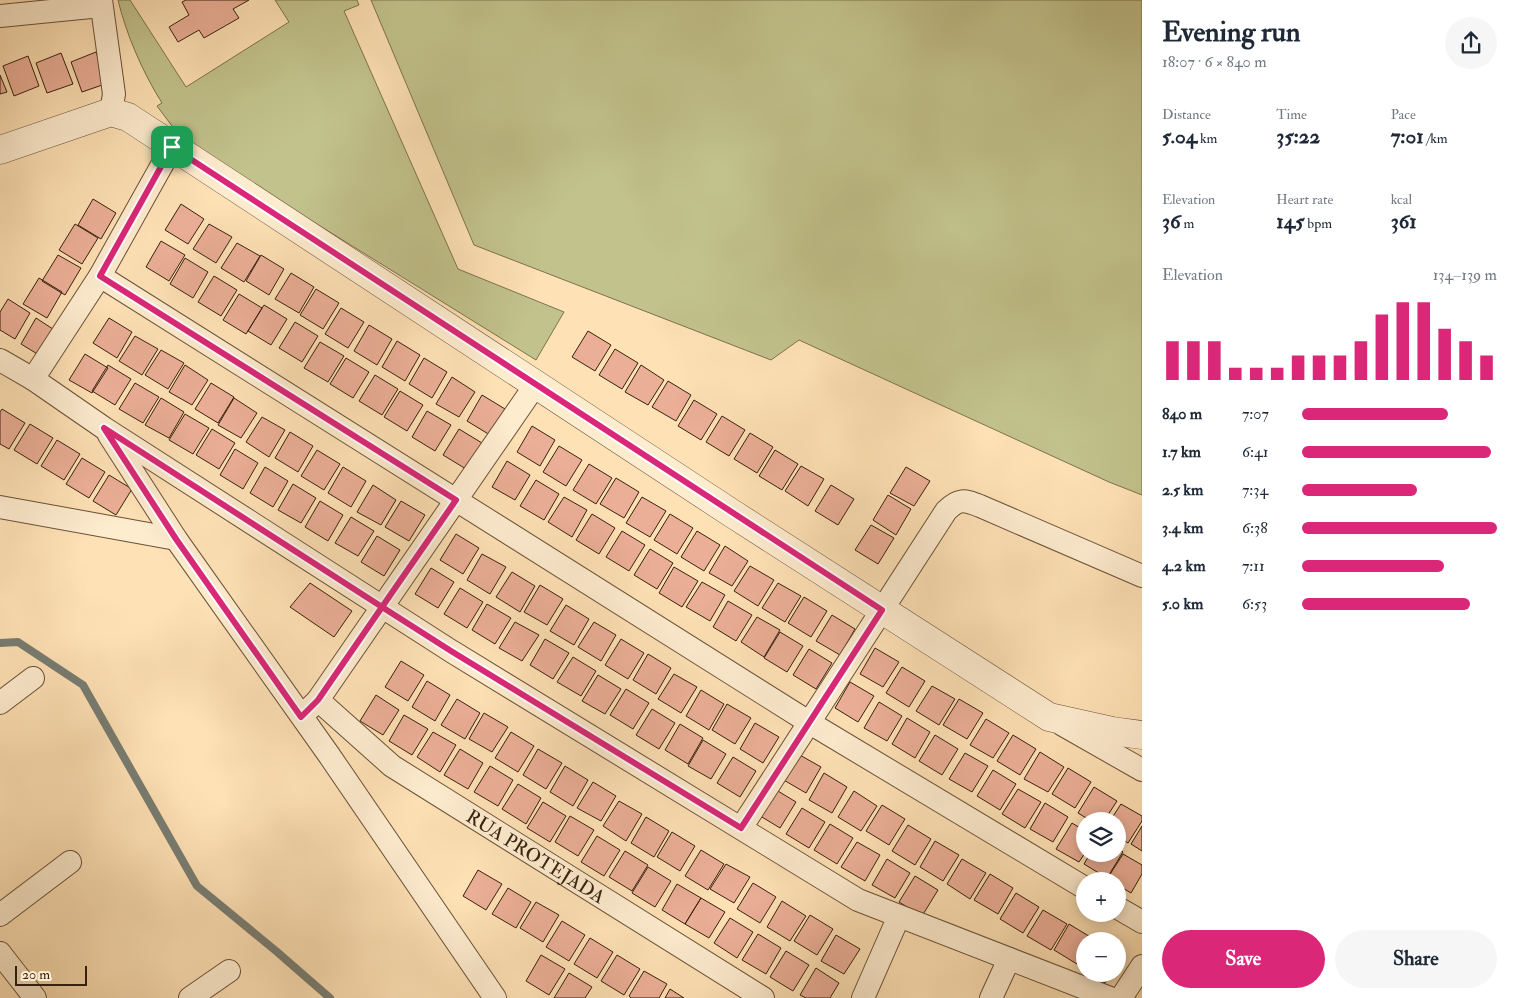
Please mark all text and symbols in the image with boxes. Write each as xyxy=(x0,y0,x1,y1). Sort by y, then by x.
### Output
text: Evening run xyxy=(1162,15,1300,50)
button: share xyxy=(1445,17,1497,69)
text: 18:07 · 6 × 840 m xyxy=(1162,52,1267,72)
text: Distance xyxy=(1162,106,1211,123)
text: Time xyxy=(1276,106,1307,123)
text: Pace xyxy=(1391,106,1416,123)
text: 5.04 xyxy=(1162,123,1197,150)
text: 35:22 xyxy=(1276,123,1320,150)
text: 7:01 xyxy=(1391,123,1424,150)
pin xyxy=(151,126,193,168)
text: km xyxy=(1197,130,1217,147)
text: /km xyxy=(1424,130,1448,147)
icon: arrive xyxy=(158,133,186,161)
text: Elevation xyxy=(1162,191,1215,208)
text: Heart rate xyxy=(1276,191,1333,208)
text: kcal xyxy=(1391,191,1412,208)
text: 36 xyxy=(1162,208,1181,235)
text: 145 xyxy=(1276,208,1304,235)
text: 361 xyxy=(1391,208,1417,235)
text: m xyxy=(1181,215,1194,232)
text: bpm xyxy=(1304,215,1332,232)
text: Elevation xyxy=(1162,265,1223,285)
text: 134–139 m xyxy=(1433,265,1497,285)
text: 840 m xyxy=(1162,404,1202,424)
text: 7:07 xyxy=(1242,404,1269,424)
text: 1.7 km xyxy=(1162,442,1201,462)
text: 6:41 xyxy=(1242,442,1268,462)
text: 2.5 km xyxy=(1162,480,1203,500)
text: 7:34 xyxy=(1242,480,1268,500)
text: 3.4 km xyxy=(1162,518,1204,538)
text: 6:38 xyxy=(1242,518,1268,538)
text: 4.2 km xyxy=(1162,556,1206,576)
text: 7:11 xyxy=(1242,556,1265,576)
text: 5.0 km xyxy=(1162,594,1203,614)
text: 6:53 xyxy=(1242,594,1267,614)
street label: RUA PROTEJADA xyxy=(462,805,609,909)
map controls xyxy=(1076,812,1126,982)
button: layers xyxy=(1076,812,1126,862)
button: + xyxy=(1076,872,1126,922)
button: Save xyxy=(1162,930,1325,988)
button: Share xyxy=(1335,930,1497,988)
button: − xyxy=(1076,932,1126,982)
scale bar xyxy=(15,963,88,986)
text: 20 m xyxy=(22,966,50,983)

